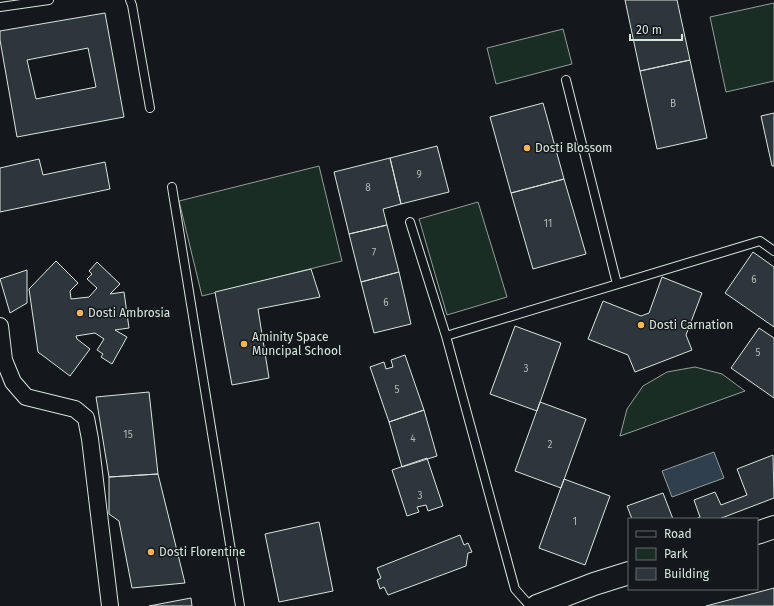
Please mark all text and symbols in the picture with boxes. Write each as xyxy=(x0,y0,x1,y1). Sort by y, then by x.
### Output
scale bar xyxy=(630,16,682,42)
text: 20 m xyxy=(636,23,662,37)
house number: B xyxy=(670,98,676,110)
place label: Dosti Blossom xyxy=(535,141,612,155)
marker: Dosti Blossom xyxy=(522,143,532,153)
house number: 9 xyxy=(416,169,422,181)
house number: 8 xyxy=(365,182,371,194)
house number: 11 xyxy=(544,218,552,230)
house number: 7 xyxy=(372,247,377,259)
house number: 6 xyxy=(751,274,757,286)
house number: 6 xyxy=(383,297,389,309)
place label: Dosti Ambrosia xyxy=(88,306,170,320)
marker: Dosti Ambrosia xyxy=(75,308,85,318)
place label: Dosti Carnation xyxy=(649,318,733,332)
marker: Dosti Carnation xyxy=(636,320,646,330)
place label: Aminity Space Muncipal School xyxy=(252,330,342,358)
marker: Aminity Space Muncipal School xyxy=(239,339,249,349)
house number: 5 xyxy=(755,347,761,359)
house number: 3 xyxy=(524,363,529,375)
house number: 5 xyxy=(394,384,400,396)
house number: 15 xyxy=(123,429,133,441)
house number: 4 xyxy=(410,433,416,445)
house number: 2 xyxy=(548,439,553,451)
house number: 3 xyxy=(418,490,423,502)
house number: 1 xyxy=(573,516,577,528)
legend xyxy=(628,518,758,590)
text: Road xyxy=(664,527,692,541)
place label: Dosti Florentine xyxy=(159,545,246,559)
marker: Dosti Florentine xyxy=(146,547,156,557)
text: Park xyxy=(664,547,688,561)
text: Building xyxy=(664,567,710,581)

